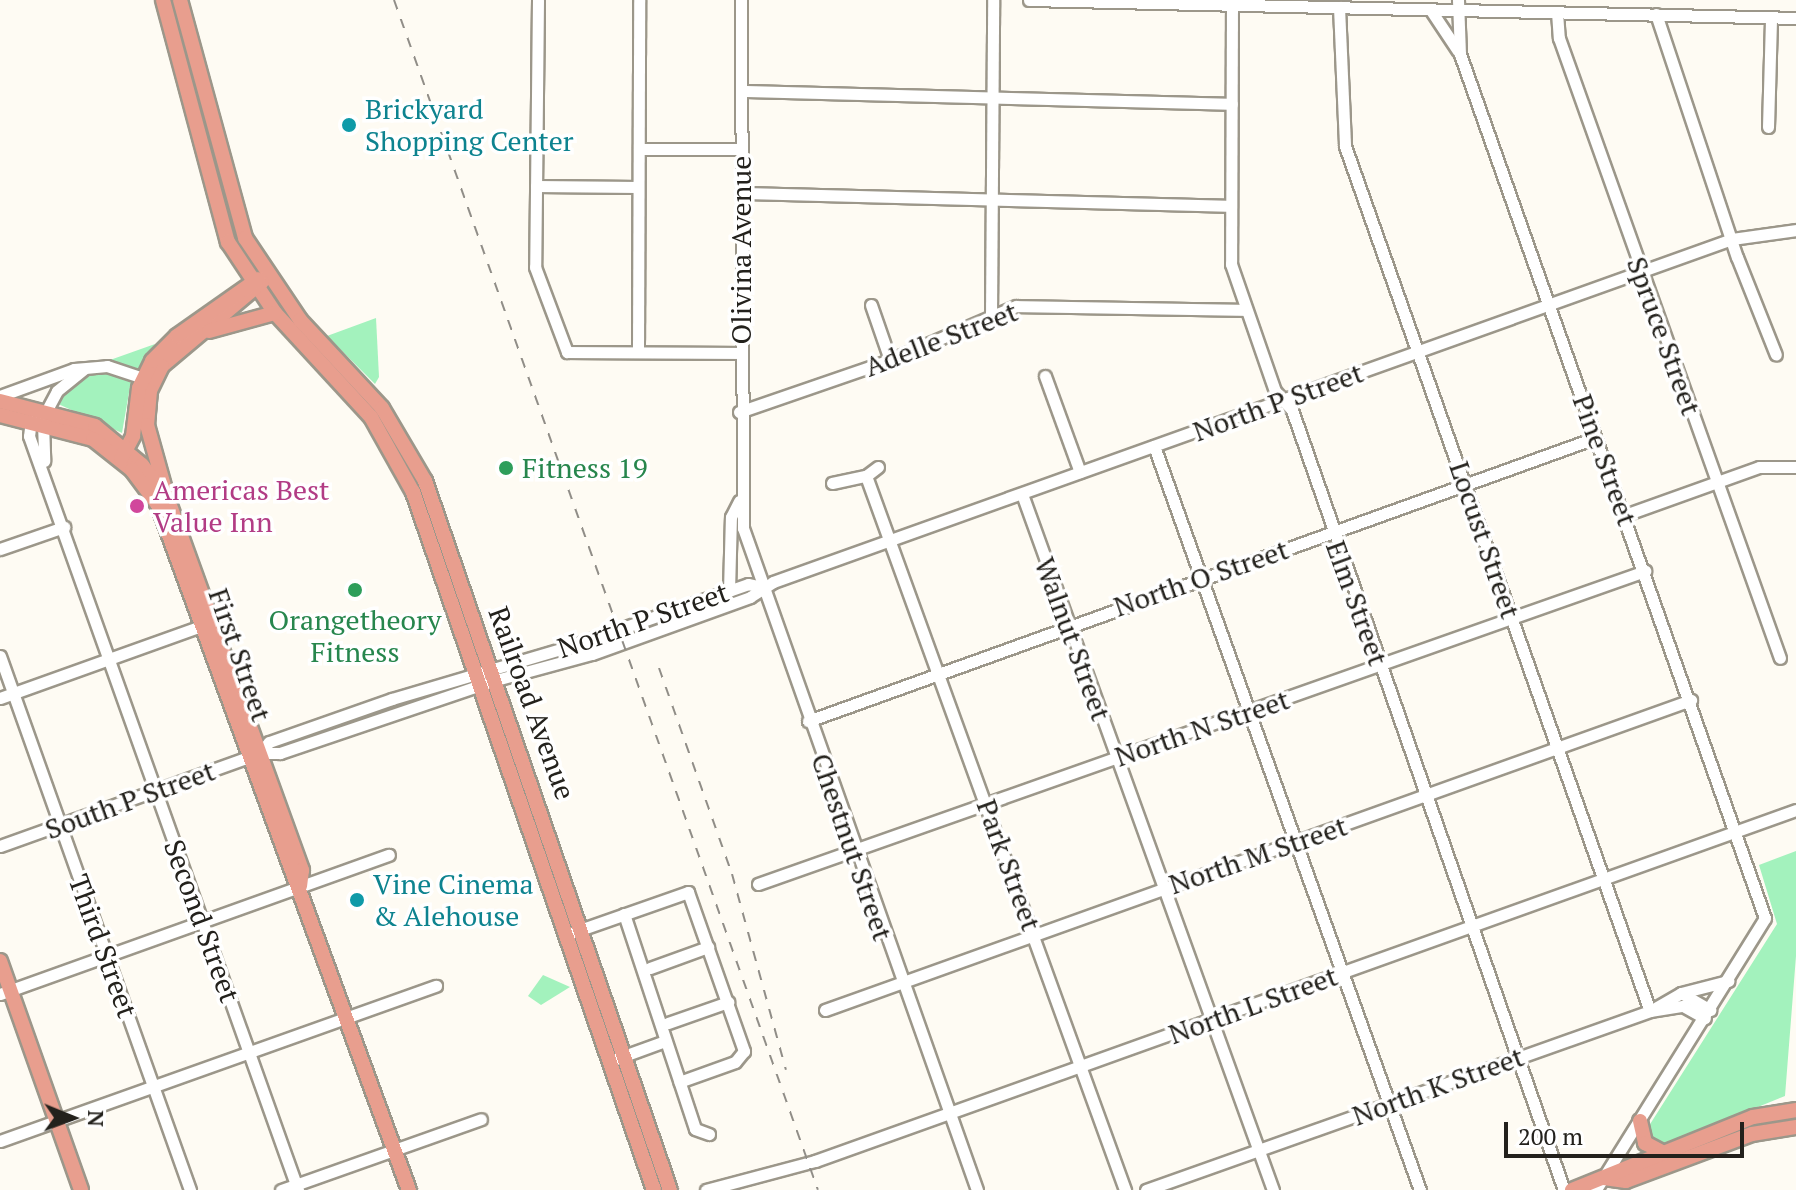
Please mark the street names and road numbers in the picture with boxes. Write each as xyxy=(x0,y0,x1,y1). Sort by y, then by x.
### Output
street label: Olivina Avenue xyxy=(724,155,758,345)
street label: Spruce Street xyxy=(1620,252,1708,420)
street label: Adelle Street xyxy=(860,294,1022,384)
street label: North P Street xyxy=(1188,356,1368,448)
street label: Pine Street xyxy=(1566,390,1644,530)
street label: Locust Street xyxy=(1442,457,1528,623)
street label: North O Street xyxy=(1109,532,1293,624)
street label: Elm Street xyxy=(1319,536,1395,670)
street label: Walnut Street xyxy=(1028,553,1118,725)
street label: North P Street xyxy=(553,575,733,665)
street label: First Street xyxy=(202,584,278,726)
street label: Railroad Avenue xyxy=(481,602,583,804)
street label: North N Street xyxy=(1110,682,1294,774)
street label: Chestnut Street xyxy=(804,749,900,945)
street label: South P Street xyxy=(40,754,220,846)
street label: Park Street xyxy=(970,795,1048,935)
street label: North M Street xyxy=(1165,809,1351,901)
street label: Second Street xyxy=(157,835,247,1007)
street label: Third Street xyxy=(62,870,144,1022)
street label: North L Street xyxy=(1164,959,1342,1051)
street label: North K Street xyxy=(1348,1039,1528,1133)

